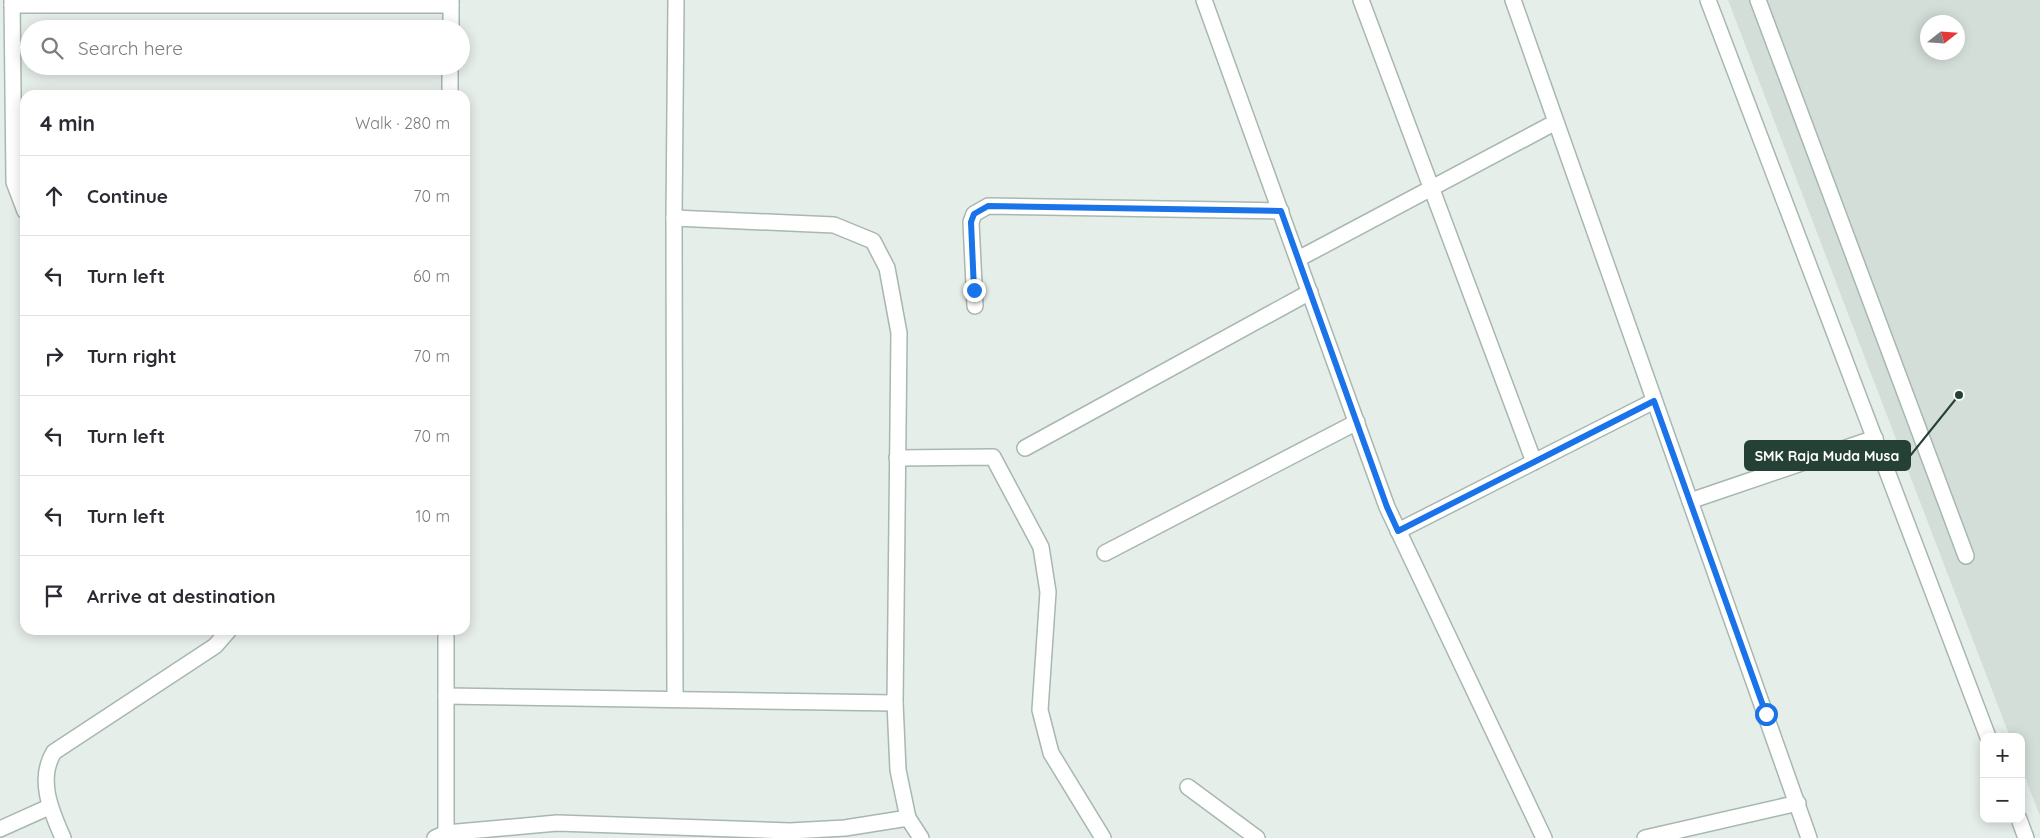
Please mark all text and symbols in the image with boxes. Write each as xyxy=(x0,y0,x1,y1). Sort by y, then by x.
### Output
north arrow xyxy=(1920,15,1965,60)
search box xyxy=(20,20,470,75)
icon: search xyxy=(38,34,66,62)
text: Search here xyxy=(78,36,183,60)
text: 4 min xyxy=(40,110,95,136)
text: Walk · 280 m xyxy=(355,113,450,133)
icon: ahead xyxy=(40,182,68,210)
text: Continue xyxy=(87,184,168,208)
text: 70 m xyxy=(413,186,450,206)
icon: left xyxy=(40,262,68,290)
text: Turn left xyxy=(87,264,165,288)
text: 60 m xyxy=(413,266,450,286)
route end xyxy=(963,279,986,302)
icon: right xyxy=(40,342,68,370)
text: Turn right xyxy=(87,344,176,368)
text: 70 m xyxy=(413,346,450,366)
icon: left xyxy=(40,422,68,450)
text: Turn left xyxy=(87,424,165,448)
text: 70 m xyxy=(413,426,450,446)
callout: SMK Raja Muda Musa xyxy=(1745,441,1910,470)
text: SMK Raja Muda Musa xyxy=(1755,447,1899,465)
icon: left xyxy=(40,502,68,530)
text: Turn left xyxy=(87,504,165,528)
text: 10 m xyxy=(416,506,450,526)
icon: arrive xyxy=(40,582,68,610)
text: Arrive at destination xyxy=(87,584,276,608)
route start xyxy=(1755,703,1778,726)
map controls xyxy=(1980,733,2025,823)
button: + xyxy=(1980,733,2025,778)
button: − xyxy=(1980,778,2025,823)

